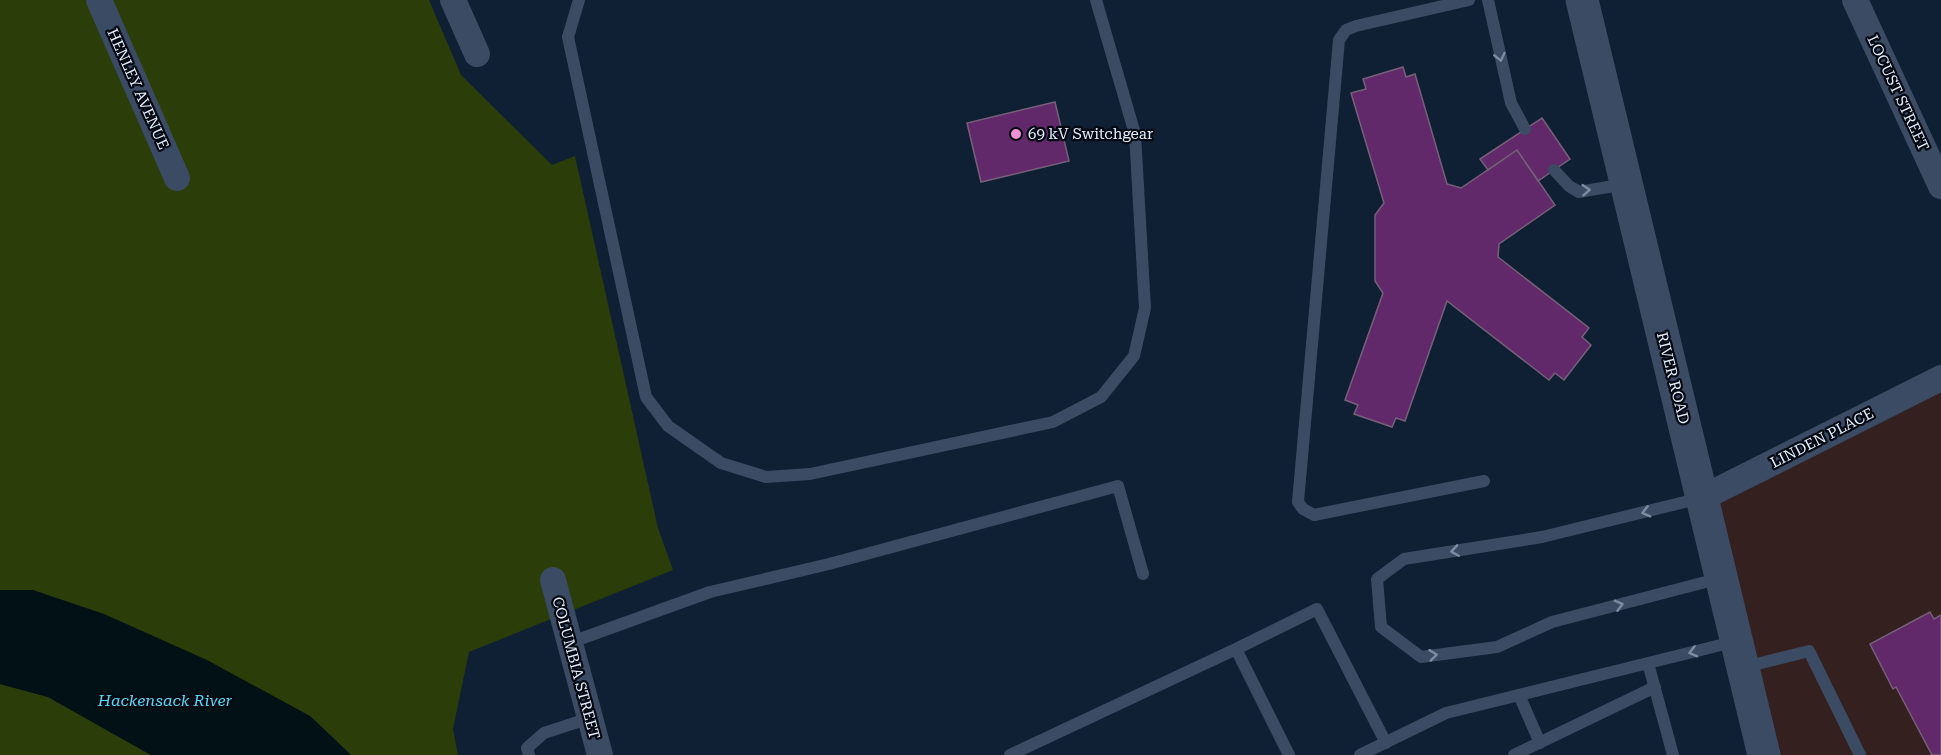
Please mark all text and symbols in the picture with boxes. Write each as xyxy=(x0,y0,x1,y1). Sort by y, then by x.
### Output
street label: HENLEY AVENUE xyxy=(103,26,173,152)
street label: LOCUST STREET xyxy=(1863,32,1933,154)
one-way arrow xyxy=(1493,52,1506,62)
place label: 69 kV Switchgear xyxy=(1028,125,1153,143)
marker: 69 kV Switchgear xyxy=(1009,127,1023,141)
one-way arrow xyxy=(1582,183,1591,196)
street label: RIVER ROAD xyxy=(1653,330,1693,426)
street label: LINDEN PLACE xyxy=(1767,404,1877,472)
one-way arrow xyxy=(1641,504,1651,517)
one-way arrow xyxy=(1450,544,1459,556)
street label: COLUMBIA STREET xyxy=(548,595,604,741)
one-way arrow xyxy=(1614,599,1624,612)
one-way arrow xyxy=(1688,645,1698,658)
one-way arrow xyxy=(1428,650,1437,662)
water label: Hackensack River xyxy=(97,691,233,710)

